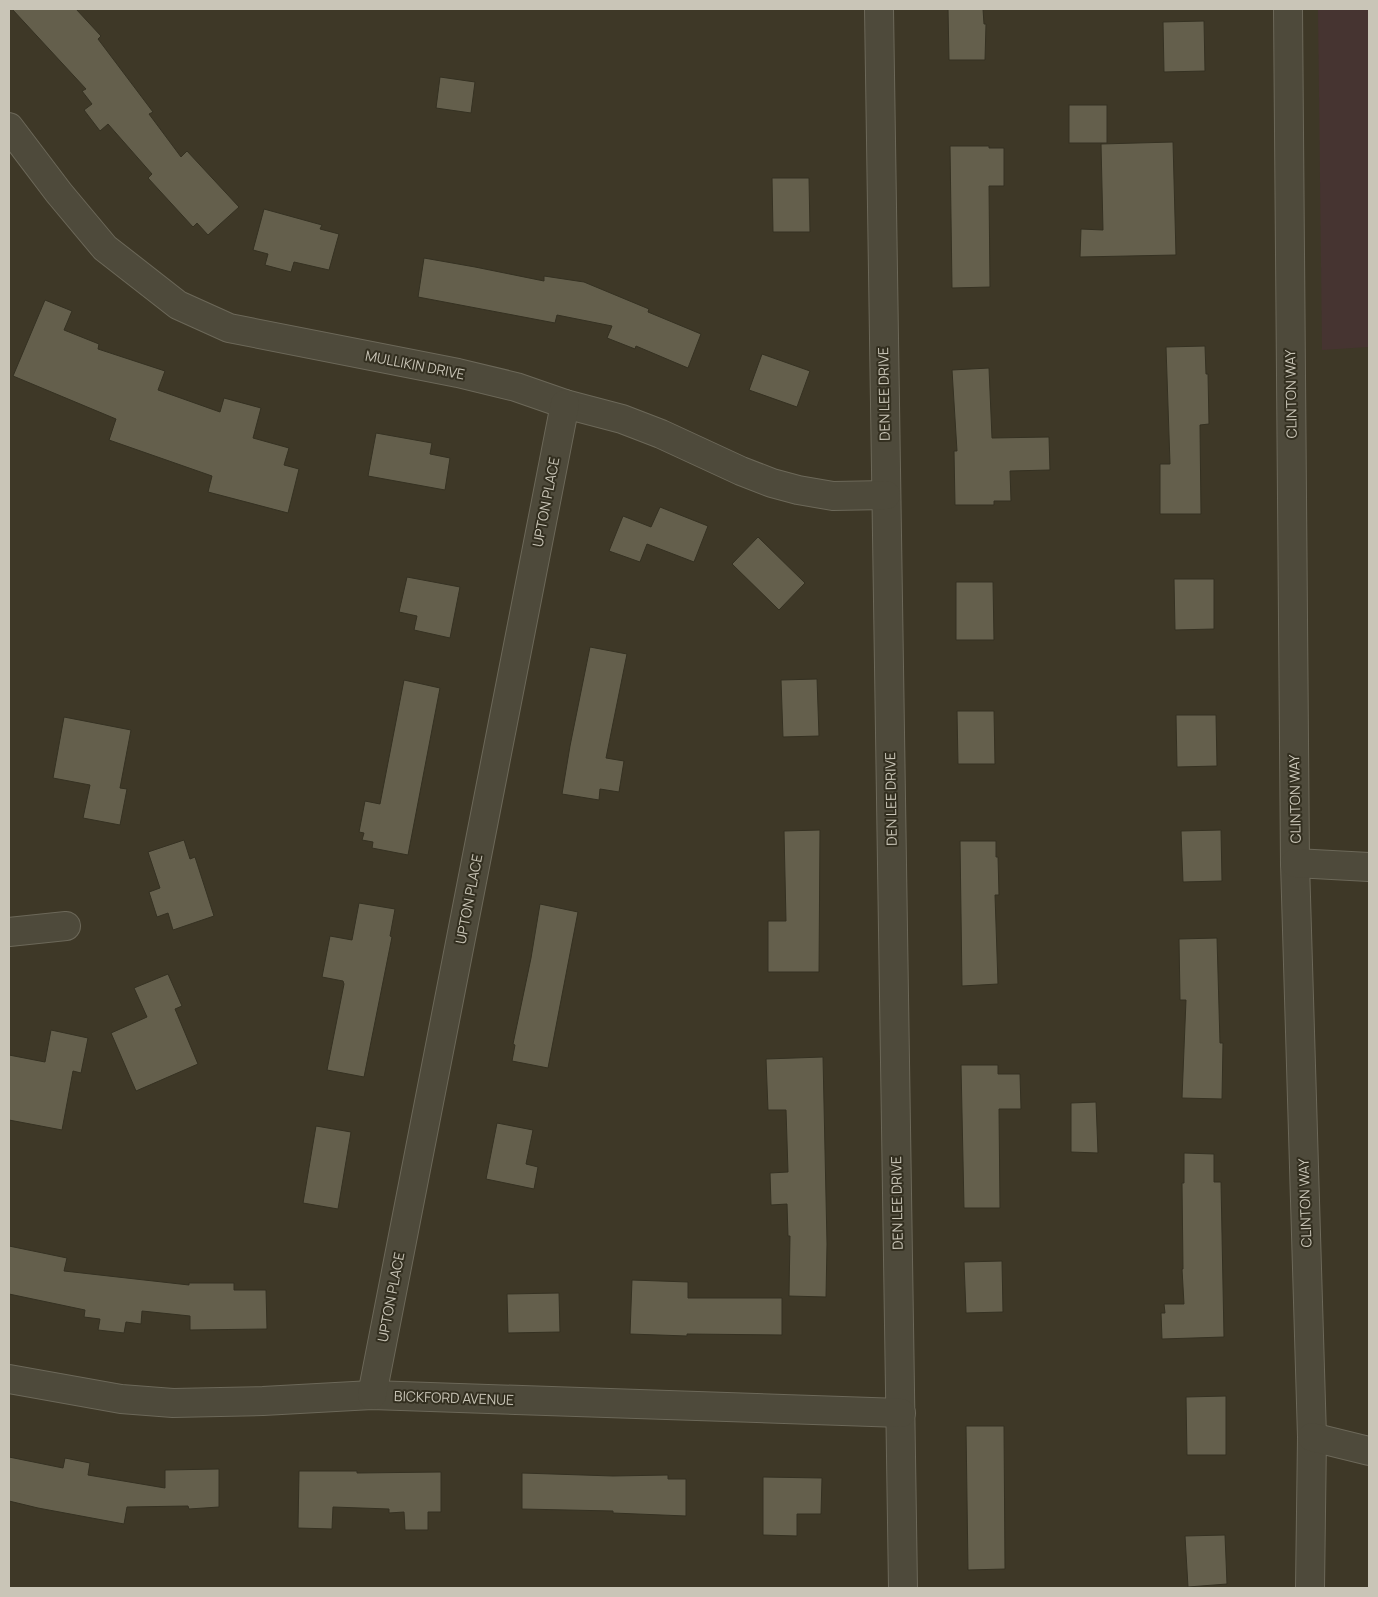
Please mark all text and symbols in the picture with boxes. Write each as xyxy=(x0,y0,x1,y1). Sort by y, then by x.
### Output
street label: MULLIKIN DRIVE xyxy=(364,346,467,383)
street label: DEN LEE DRIVE xyxy=(873,347,894,441)
street label: CLINTON WAY xyxy=(1280,349,1301,439)
street label: UPTON PLACE xyxy=(527,455,564,549)
street label: DEN LEE DRIVE xyxy=(880,752,901,846)
street label: CLINTON WAY xyxy=(1284,754,1305,844)
street label: UPTON PLACE xyxy=(450,852,487,946)
street label: DEN LEE DRIVE xyxy=(886,1156,907,1250)
street label: CLINTON WAY xyxy=(1293,1158,1316,1248)
street label: UPTON PLACE xyxy=(372,1250,409,1344)
street label: BICKFORD AVENUE xyxy=(394,1386,514,1409)

